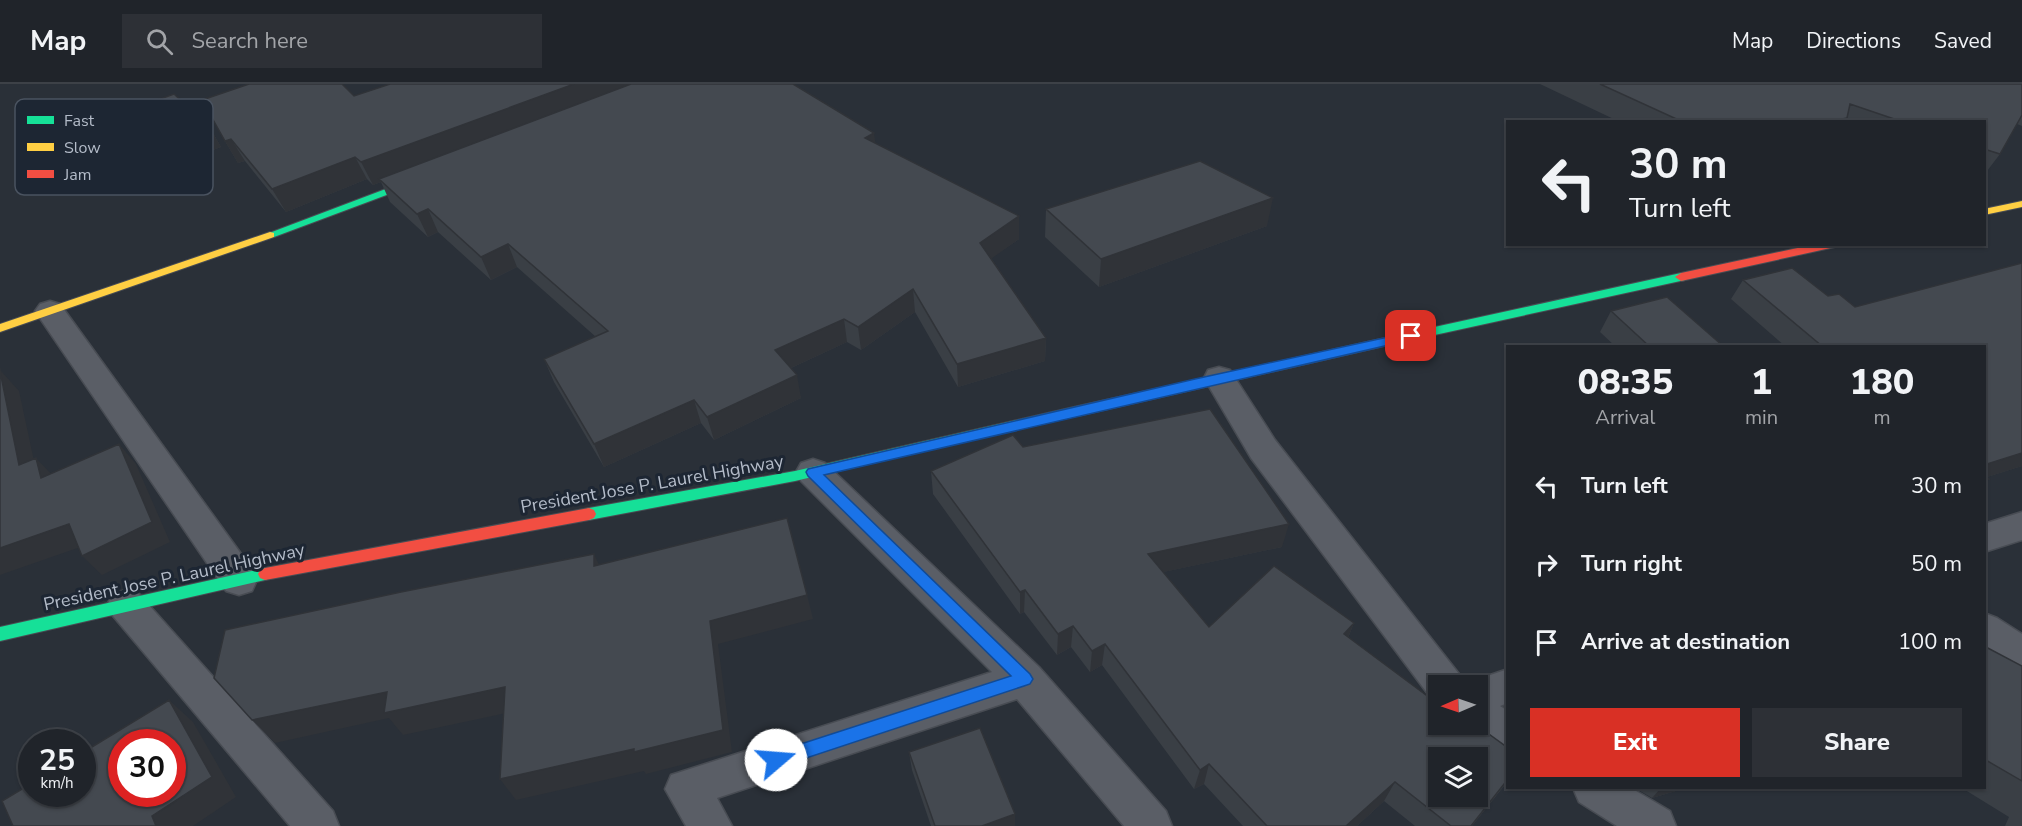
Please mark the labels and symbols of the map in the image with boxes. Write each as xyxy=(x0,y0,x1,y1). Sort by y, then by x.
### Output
legend xyxy=(15,99,213,195)
text: Fast xyxy=(64,110,95,132)
text: Slow xyxy=(64,137,101,159)
text: Jam xyxy=(63,164,91,186)
pin xyxy=(1385,310,1436,361)
street label: President Jose P. Laurel Highway xyxy=(519,449,786,519)
street label: President Jose P. Laurel Highway xyxy=(41,537,308,616)
north arrow xyxy=(1428,675,1488,735)
position arrow xyxy=(744,728,808,792)
speed limit sign: 30 xyxy=(108,729,186,807)

